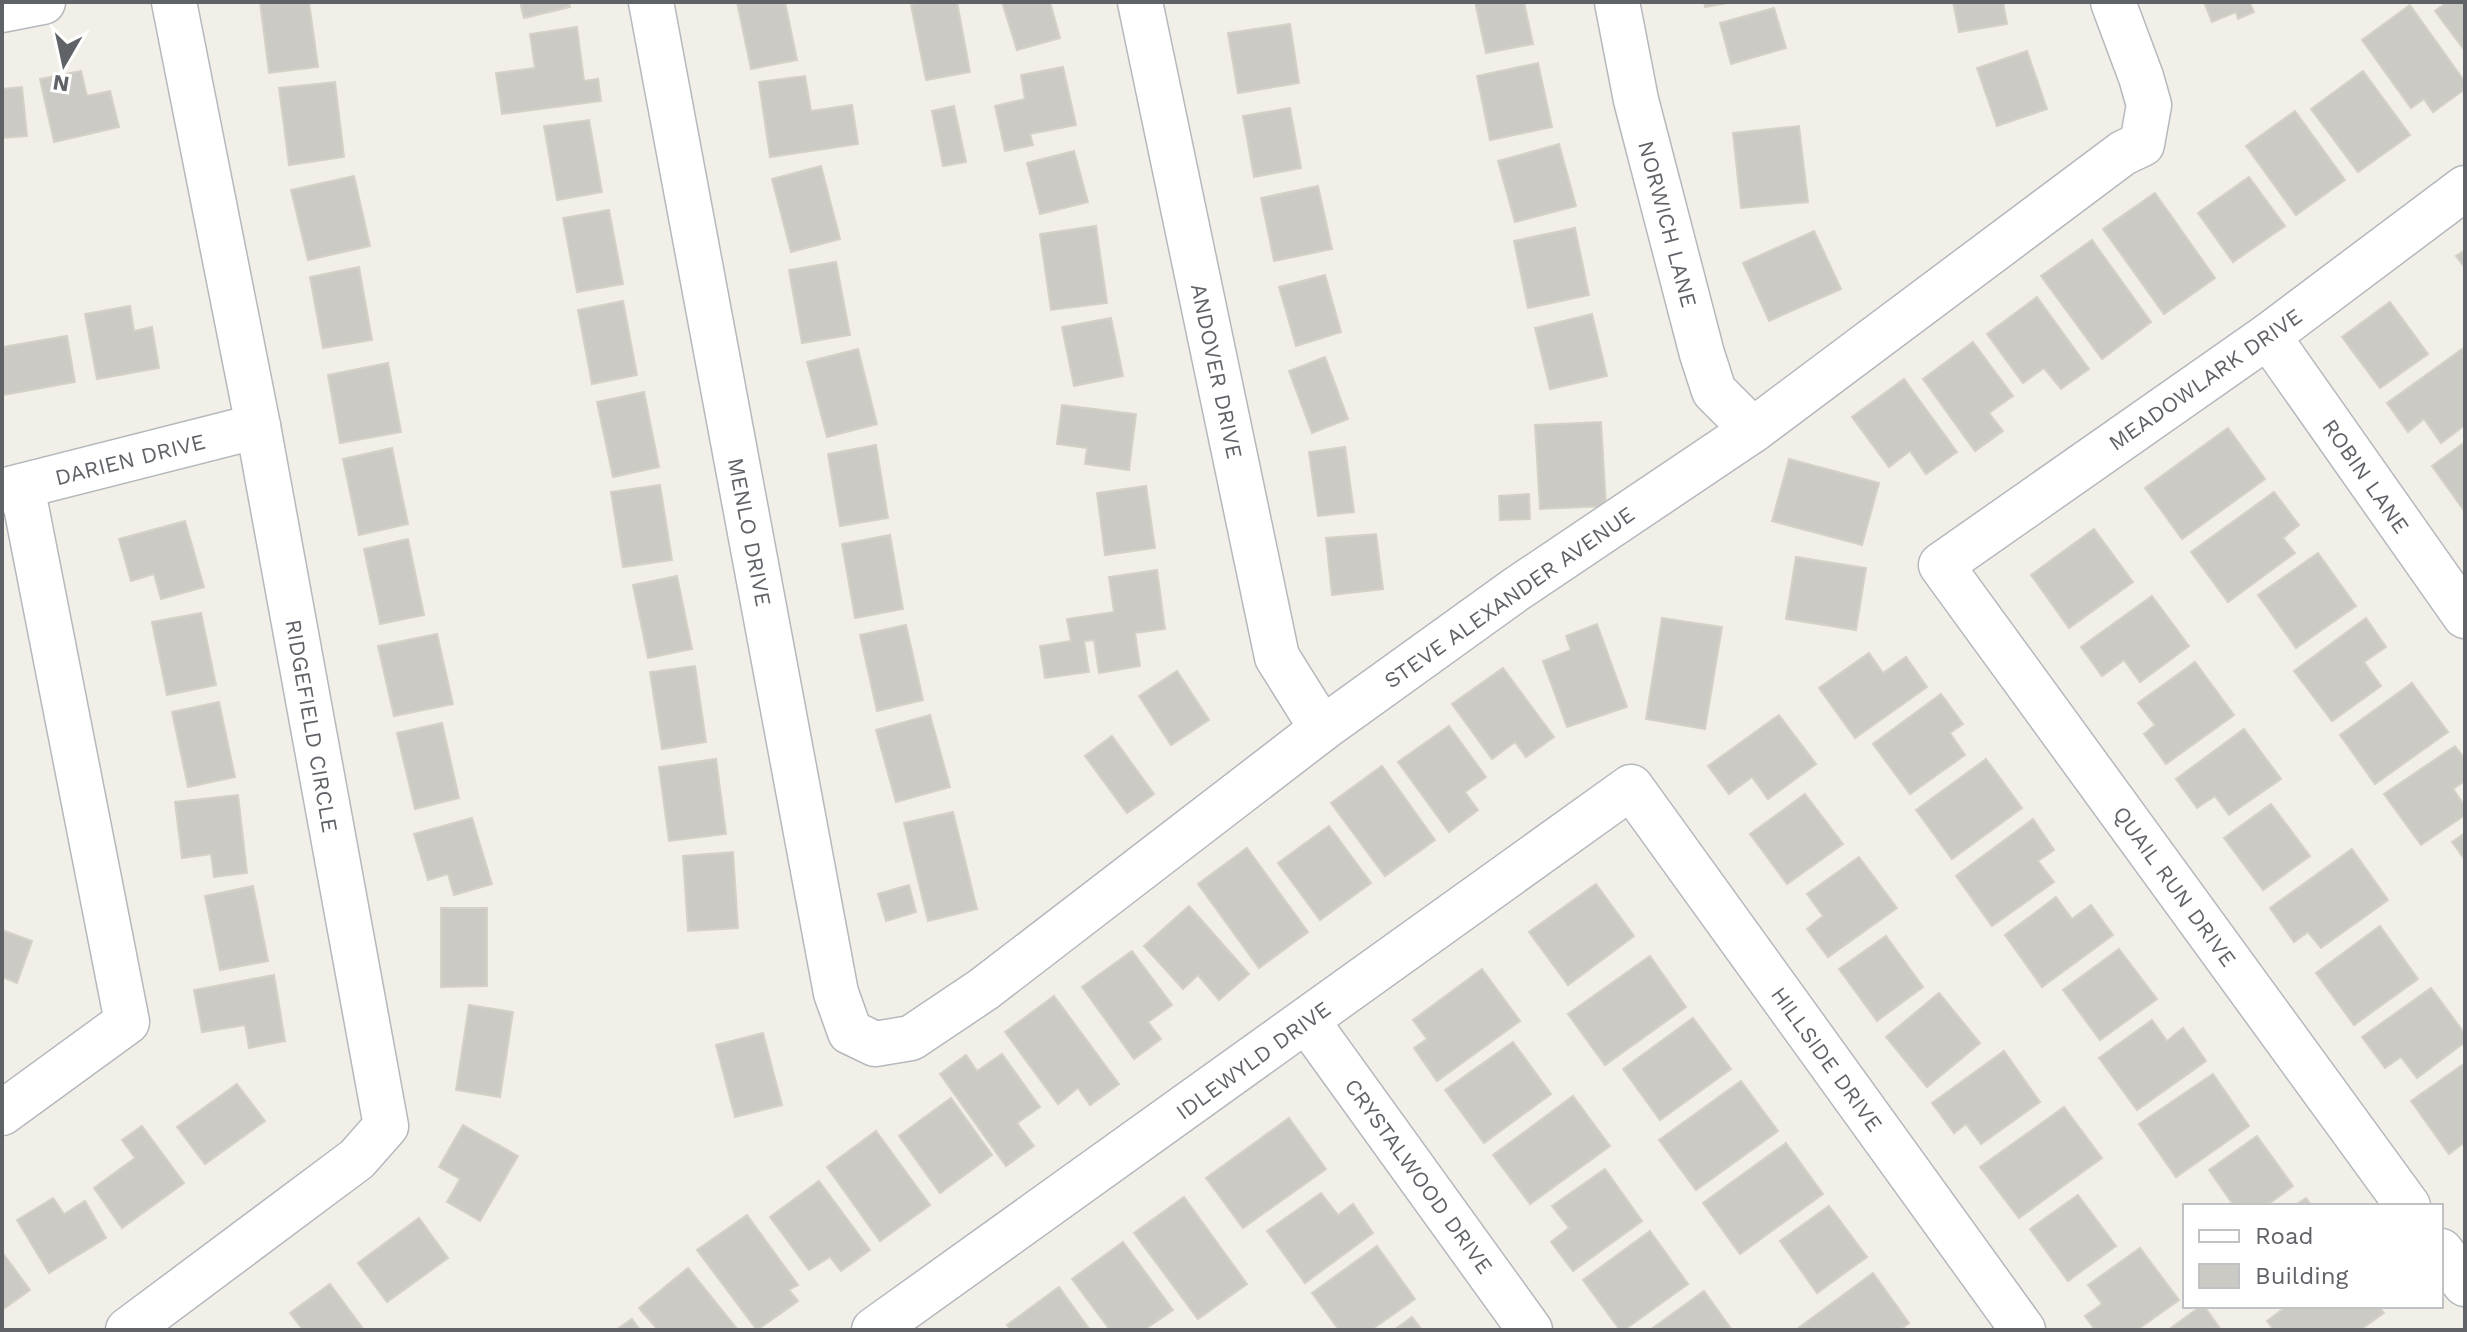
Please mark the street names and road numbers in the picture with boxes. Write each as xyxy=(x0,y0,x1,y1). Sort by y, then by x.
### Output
street label: NORWICH LANE xyxy=(1633,138,1702,310)
street label: ANDOVER DRIVE xyxy=(1186,281,1247,461)
street label: MEADOWLARK DRIVE xyxy=(2104,303,2307,456)
street label: ROBIN LANE xyxy=(2317,415,2414,538)
street label: DARIEN DRIVE xyxy=(52,429,208,490)
street label: MENLO DRIVE xyxy=(723,456,776,609)
street label: STEVE ALEXANDER AVENUE xyxy=(1380,501,1639,693)
street label: RIDGEFIELD CIRCLE xyxy=(280,618,343,835)
street label: QUAIL RUN DRIVE xyxy=(2108,801,2241,971)
street label: HILLSIDE DRIVE xyxy=(1766,982,1887,1136)
street label: IDLEWYLD DRIVE xyxy=(1171,996,1335,1125)
street label: CRYSTALWOOD DRIVE xyxy=(1339,1074,1498,1279)

